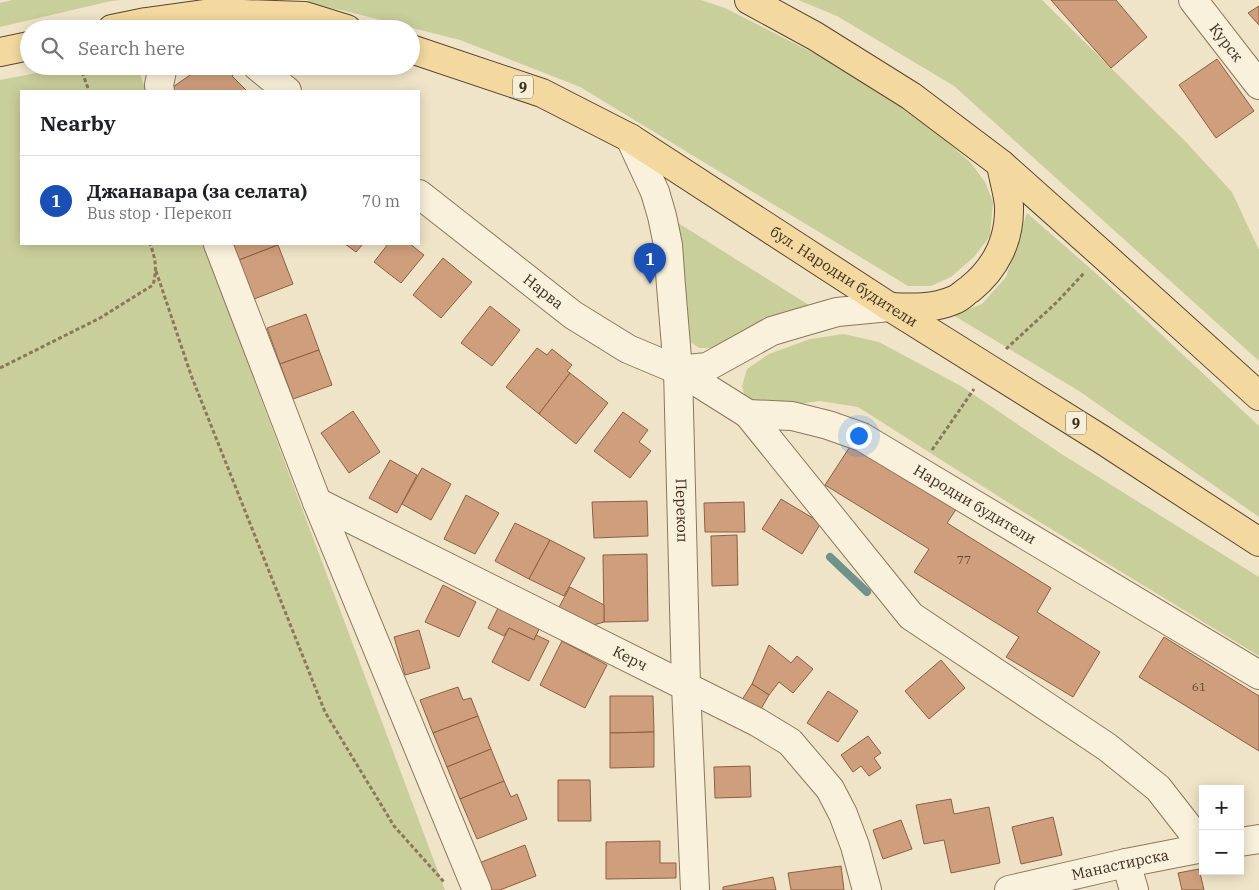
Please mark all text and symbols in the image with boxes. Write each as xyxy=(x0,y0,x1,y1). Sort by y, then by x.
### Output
street label: Курск xyxy=(1206,19,1248,66)
search box xyxy=(20,20,420,75)
icon: search xyxy=(38,34,66,62)
text: Search here xyxy=(78,36,185,60)
road number: 9 xyxy=(513,75,533,98)
text: Nearby xyxy=(40,109,116,137)
text: Джанавара (за селата) xyxy=(87,179,307,203)
text: 1 xyxy=(51,191,61,211)
text: 70 m xyxy=(362,191,400,211)
text: Bus stop · Перекоп xyxy=(87,203,232,223)
street label: бул. Народни будители xyxy=(767,222,921,331)
pin: 1 xyxy=(634,243,666,284)
street label: Нарва xyxy=(520,270,567,313)
road number: 9 xyxy=(1066,412,1086,434)
your location xyxy=(846,423,872,449)
street label: Народни будители xyxy=(910,460,1040,548)
street label: Перекоп xyxy=(672,478,692,543)
house number: 77 xyxy=(957,552,971,567)
street label: Керч xyxy=(610,641,651,675)
house number: 61 xyxy=(1192,679,1206,694)
map controls xyxy=(1199,785,1244,875)
button: + xyxy=(1199,785,1244,830)
button: − xyxy=(1199,830,1244,875)
street label: Манастирска xyxy=(1070,845,1170,884)

